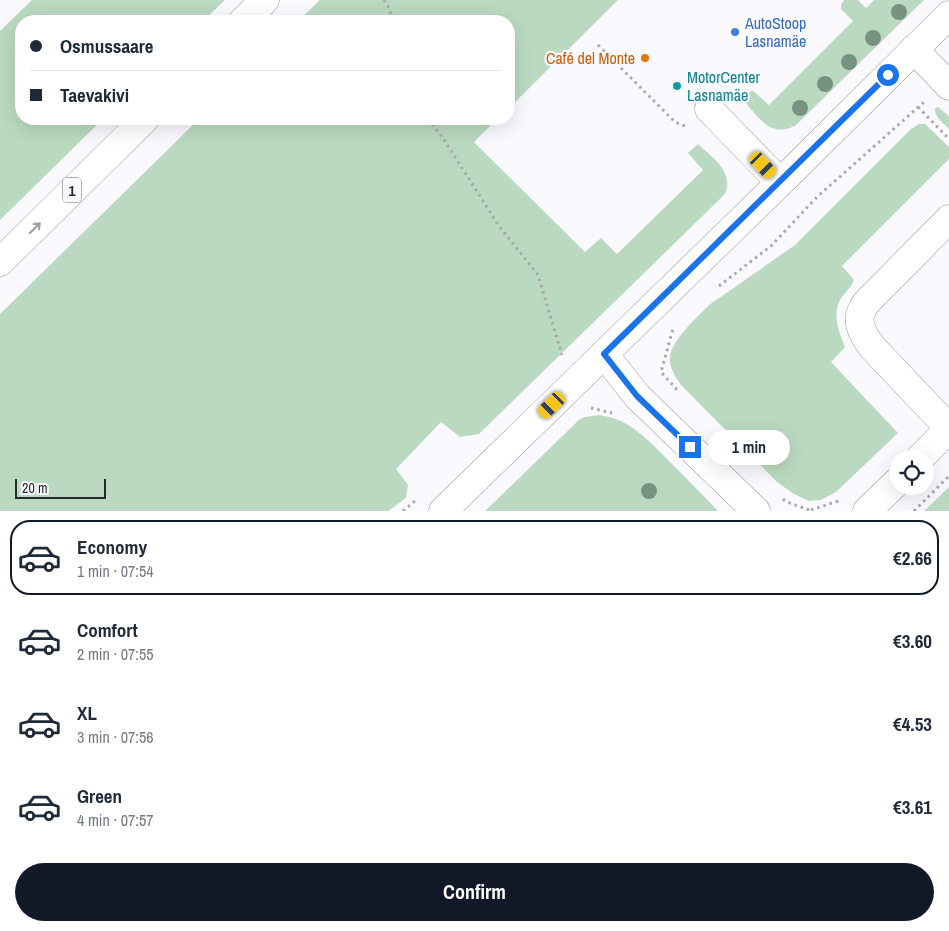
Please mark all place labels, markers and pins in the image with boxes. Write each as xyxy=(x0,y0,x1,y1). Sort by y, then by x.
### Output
place label: AutoStoop Lasnamäe xyxy=(744,12,806,52)
marker: AutoStoop Lasnamäe xyxy=(729,26,741,38)
place label: Café del Monte xyxy=(546,47,635,69)
marker: Café del Monte xyxy=(639,52,651,64)
place label: MotorCenter Lasnamäe xyxy=(687,66,761,106)
marker: MotorCenter Lasnamäe xyxy=(671,80,683,92)

